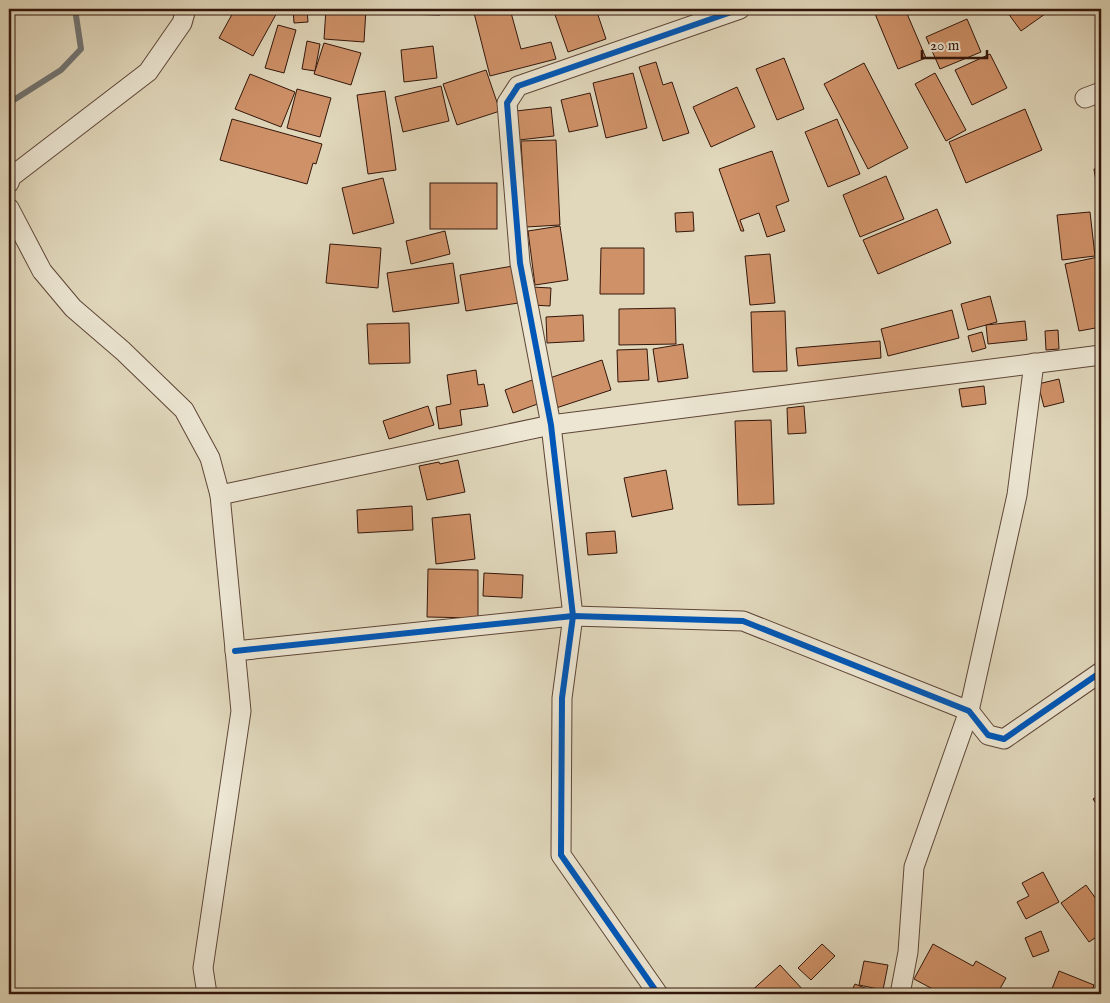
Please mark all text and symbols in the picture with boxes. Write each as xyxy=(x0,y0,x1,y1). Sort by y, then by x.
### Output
scale bar xyxy=(922,28,988,60)
text: 20 m xyxy=(930,36,960,55)

